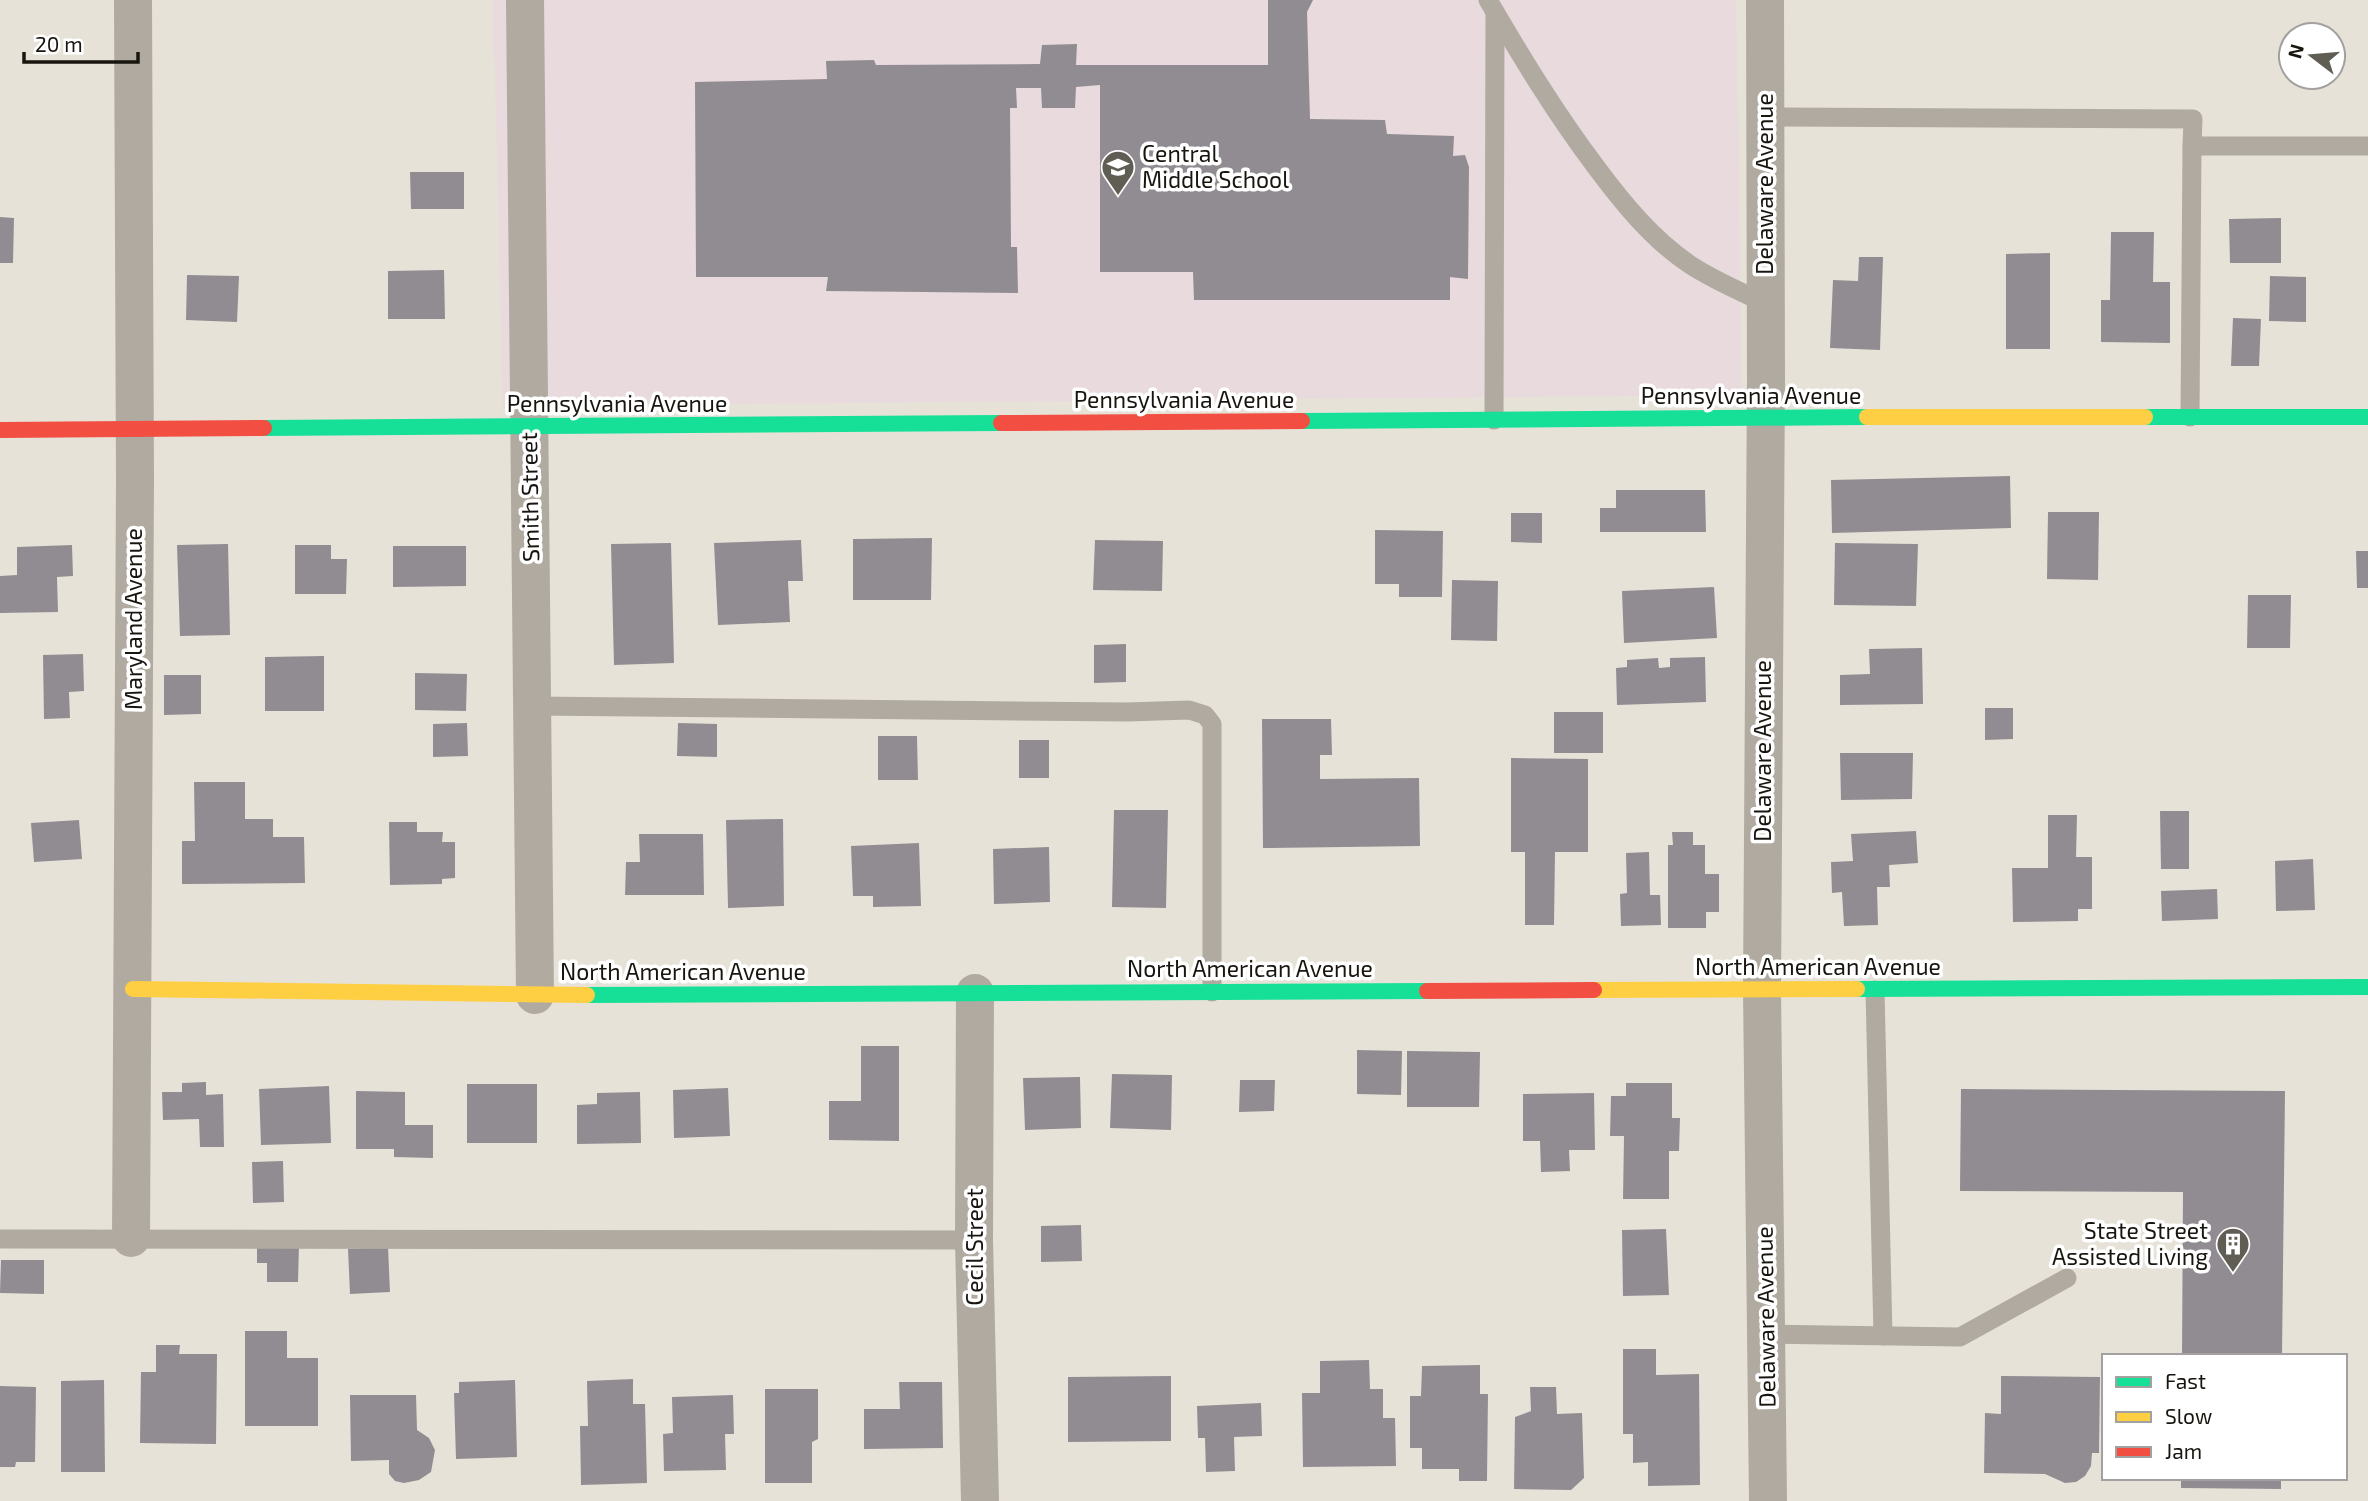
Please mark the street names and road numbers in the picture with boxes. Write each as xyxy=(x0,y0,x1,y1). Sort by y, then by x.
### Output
street label: Delaware Avenue xyxy=(1750,93,1778,275)
street label: Pennsylvania Avenue xyxy=(1641,381,1861,409)
street label: Pennsylvania Avenue xyxy=(1074,385,1294,413)
street label: Pennsylvania Avenue xyxy=(507,389,727,417)
street label: Smith Street xyxy=(514,432,544,562)
street label: Maryland Avenue xyxy=(119,528,147,710)
street label: Delaware Avenue xyxy=(1748,660,1776,842)
street label: North American Avenue xyxy=(1695,952,1941,980)
street label: North American Avenue xyxy=(1127,954,1373,982)
street label: North American Avenue xyxy=(560,957,806,985)
street label: Cecil Street xyxy=(960,1188,988,1306)
street label: Delaware Avenue xyxy=(1749,1226,1781,1408)

